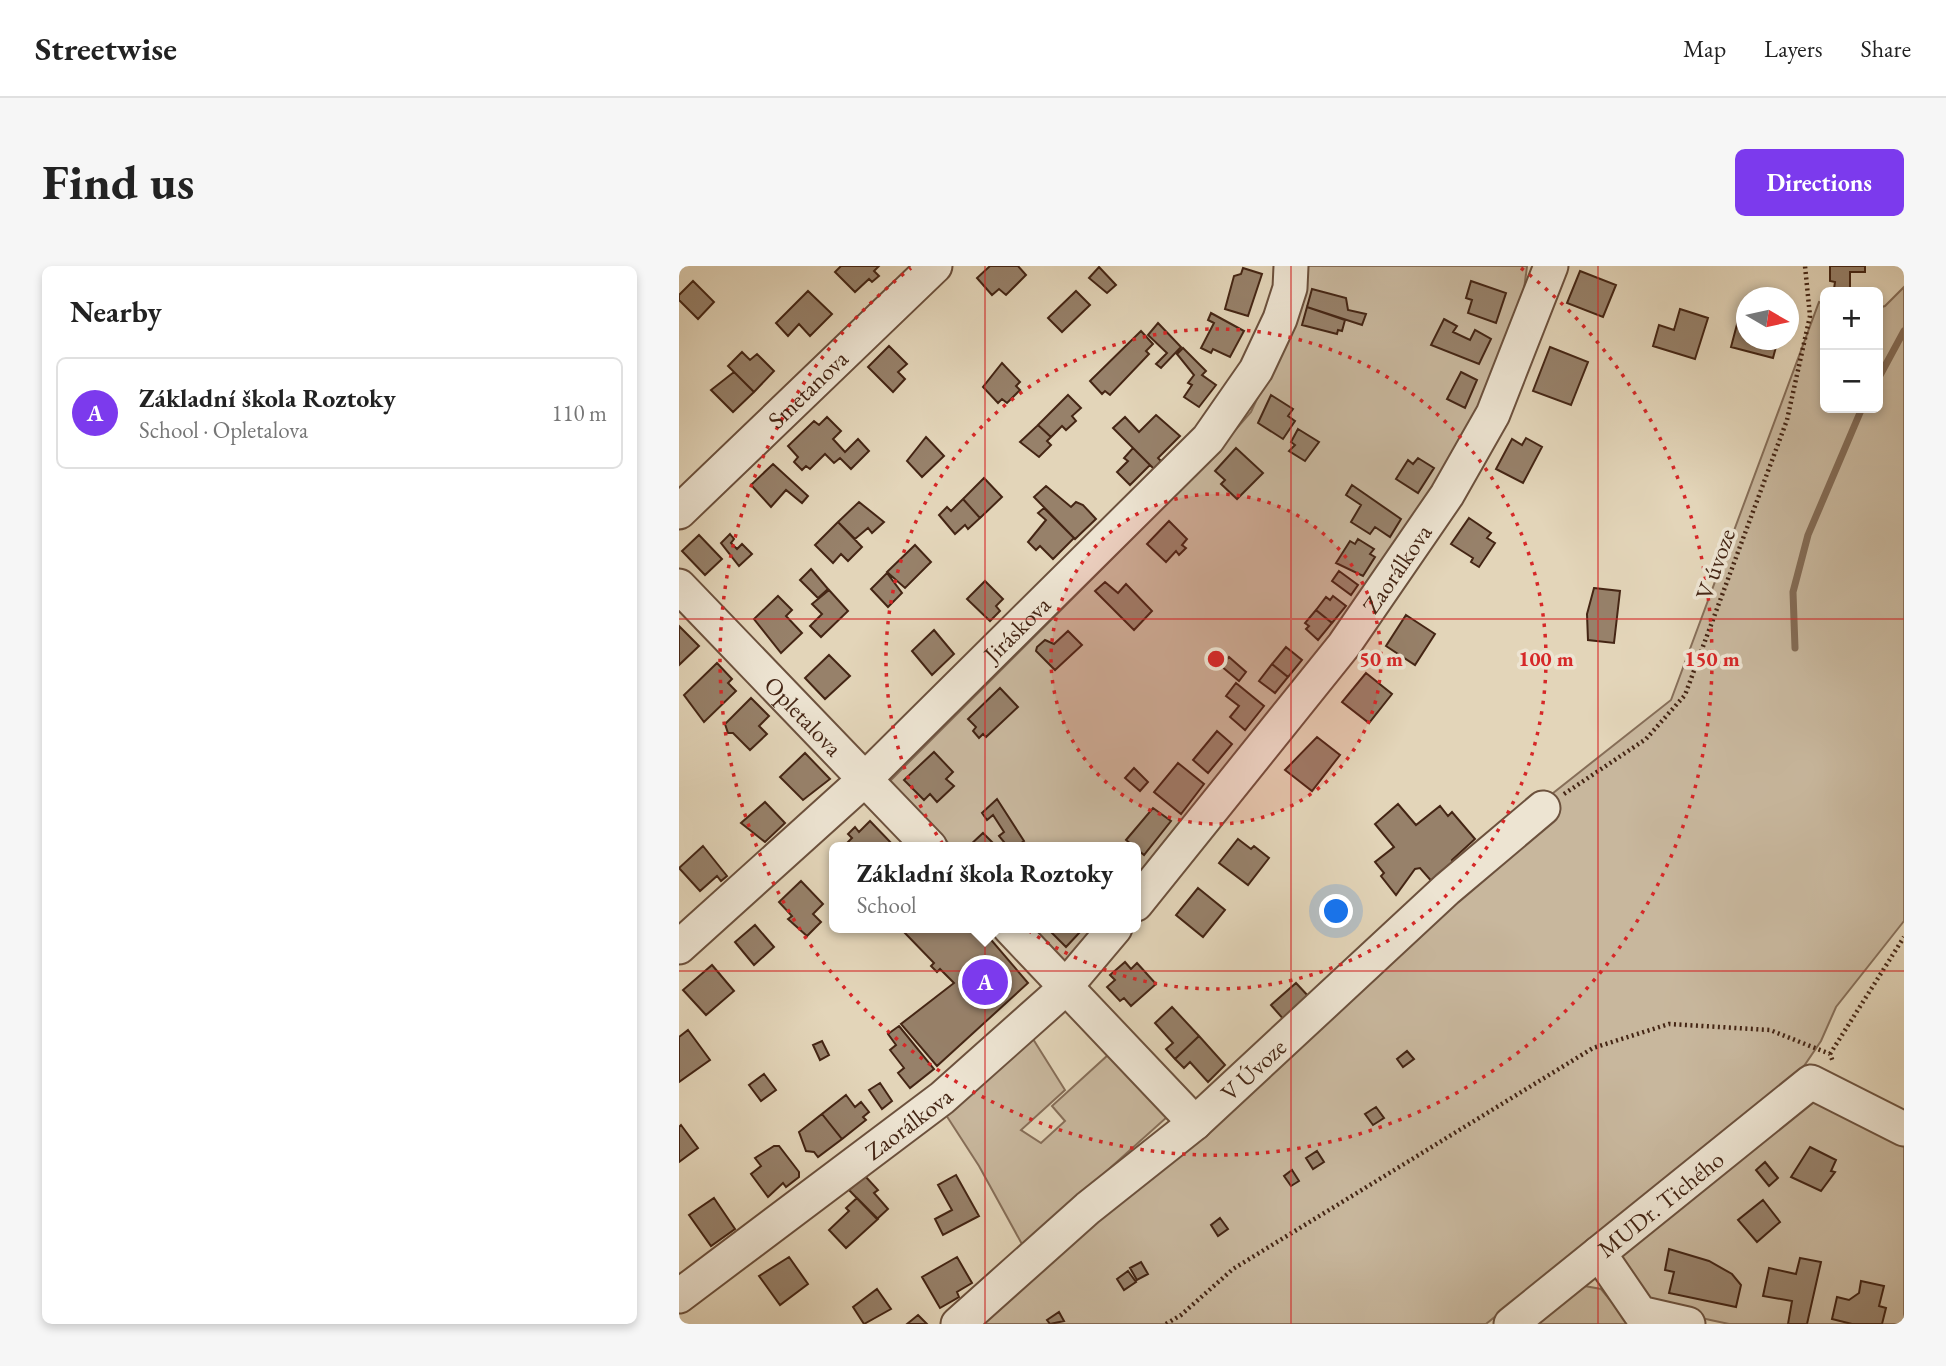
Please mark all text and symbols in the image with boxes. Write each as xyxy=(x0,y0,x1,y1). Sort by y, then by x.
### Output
text: Streetwise xyxy=(35,27,177,70)
text: Map xyxy=(1683,33,1726,64)
text: Layers xyxy=(1764,33,1823,64)
text: Share xyxy=(1861,33,1911,64)
button: Directions xyxy=(1735,149,1904,216)
text: Find us xyxy=(42,150,194,214)
north arrow xyxy=(1736,287,1799,350)
map controls xyxy=(1820,287,1883,413)
button: + xyxy=(1820,287,1883,350)
text: Nearby xyxy=(70,292,162,331)
street label: Smetanova xyxy=(760,342,855,435)
button: − xyxy=(1820,350,1883,413)
text: Základní škola Roztoky xyxy=(139,381,396,415)
text: A xyxy=(87,398,103,428)
text: 110 m xyxy=(551,398,607,428)
text: School · Opletalova xyxy=(139,415,308,445)
street label: Zaorálkova xyxy=(1355,517,1438,619)
street label: V úvoze xyxy=(1688,524,1742,604)
street label: Jiráskova xyxy=(975,589,1057,670)
text: 50 m xyxy=(1359,645,1403,672)
text: 100 m xyxy=(1518,645,1574,672)
text: 150 m xyxy=(1684,645,1740,672)
centre of rings xyxy=(1204,647,1228,671)
street label: Opletalova xyxy=(758,669,850,763)
popup xyxy=(829,842,1141,933)
text: Základní škola Roztoky xyxy=(857,856,1113,890)
text: School xyxy=(857,890,916,920)
your location xyxy=(1319,894,1353,928)
pin: A xyxy=(962,956,1008,1008)
street label: V Úvoze xyxy=(1214,1031,1292,1107)
street label: Zaorálkova xyxy=(858,1080,959,1166)
street label: MUDr. Tichého xyxy=(1591,1143,1730,1264)

